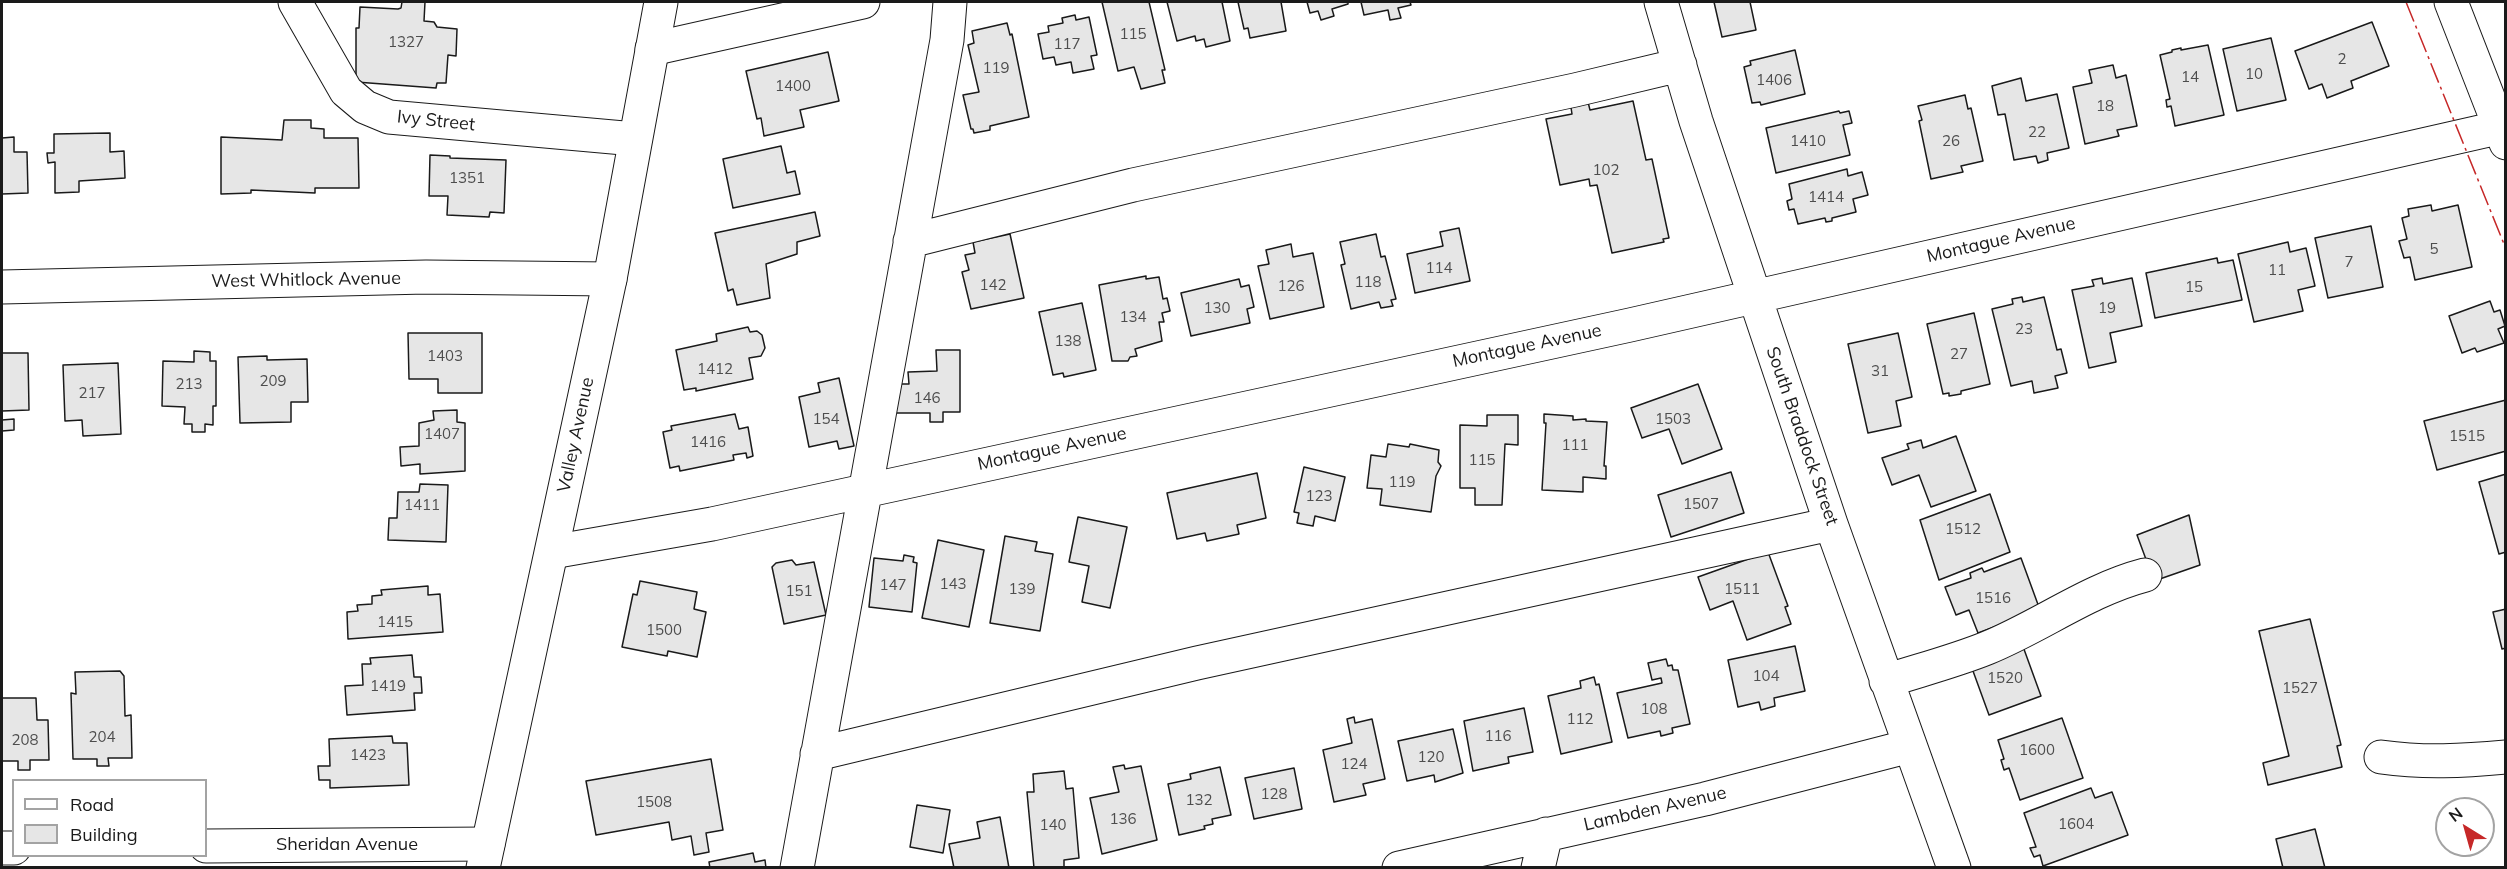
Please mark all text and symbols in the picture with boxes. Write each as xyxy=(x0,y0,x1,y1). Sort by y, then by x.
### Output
house number: 115 xyxy=(1120,25,1146,43)
house number: 1327 xyxy=(388,33,424,51)
house number: 117 xyxy=(1054,35,1080,53)
house number: 2 xyxy=(2338,50,2346,68)
house number: 119 xyxy=(983,59,1009,77)
house number: 10 xyxy=(2245,65,2263,83)
house number: 14 xyxy=(2181,68,2199,86)
house number: 1406 xyxy=(1756,71,1792,89)
house number: 1400 xyxy=(775,77,811,95)
house number: 18 xyxy=(2096,97,2114,115)
street label: Ivy Street xyxy=(396,106,476,136)
house number: 22 xyxy=(2028,123,2046,141)
house number: 1410 xyxy=(1790,132,1826,150)
house number: 26 xyxy=(1942,132,1960,150)
house number: 102 xyxy=(1593,161,1619,179)
house number: 1351 xyxy=(449,169,485,187)
house number: 1414 xyxy=(1808,188,1844,206)
street label: Montague Avenue xyxy=(1925,212,2077,268)
house number: 5 xyxy=(2430,240,2438,258)
house number: 7 xyxy=(2345,253,2353,271)
house number: 114 xyxy=(1426,259,1452,277)
house number: 11 xyxy=(2268,261,2286,279)
street label: West Whitlock Avenue xyxy=(211,268,401,292)
house number: 118 xyxy=(1355,273,1381,291)
house number: 142 xyxy=(980,276,1006,294)
house number: 126 xyxy=(1278,277,1304,295)
house number: 15 xyxy=(2185,278,2203,296)
house number: 130 xyxy=(1204,299,1230,317)
house number: 19 xyxy=(2098,299,2116,317)
house number: 134 xyxy=(1120,308,1146,326)
street label: Montague Avenue xyxy=(1451,320,1603,372)
house number: 23 xyxy=(2015,320,2033,338)
house number: 138 xyxy=(1055,332,1081,350)
street label: South Braddock Street xyxy=(1761,344,1843,528)
house number: 27 xyxy=(1950,345,1968,363)
house number: 1403 xyxy=(427,347,463,365)
house number: 1412 xyxy=(697,360,733,378)
house number: 31 xyxy=(1871,362,1889,380)
house number: 209 xyxy=(260,372,286,390)
house number: 213 xyxy=(176,375,202,393)
street label: Valley Avenue xyxy=(553,375,599,495)
house number: 217 xyxy=(79,384,105,402)
house number: 146 xyxy=(914,389,940,407)
house number: 154 xyxy=(813,410,839,428)
house number: 1503 xyxy=(1655,410,1691,428)
street label: Montague Avenue xyxy=(976,423,1128,475)
house number: 1407 xyxy=(424,425,460,443)
house number: 1515 xyxy=(2449,427,2485,445)
house number: 1416 xyxy=(690,433,726,451)
house number: 111 xyxy=(1562,436,1588,454)
house number: 115 xyxy=(1469,451,1495,469)
house number: 119 xyxy=(1389,473,1415,491)
house number: 123 xyxy=(1306,487,1332,505)
house number: 1507 xyxy=(1683,495,1719,513)
house number: 1411 xyxy=(404,496,440,514)
house number: 1512 xyxy=(1945,520,1981,538)
house number: 143 xyxy=(940,575,966,593)
house number: 147 xyxy=(880,576,906,594)
house number: 139 xyxy=(1009,580,1035,598)
house number: 1511 xyxy=(1724,580,1760,598)
house number: 151 xyxy=(786,582,812,600)
house number: 1516 xyxy=(1975,589,2011,607)
house number: 1415 xyxy=(377,613,413,631)
house number: 1500 xyxy=(646,621,682,639)
house number: 104 xyxy=(1753,667,1779,685)
house number: 1520 xyxy=(1987,669,2023,687)
house number: 1419 xyxy=(370,677,406,695)
house number: 1527 xyxy=(2282,679,2318,697)
house number: 108 xyxy=(1641,700,1667,718)
house number: 112 xyxy=(1567,710,1593,728)
house number: 116 xyxy=(1485,727,1511,745)
house number: 204 xyxy=(89,728,115,746)
house number: 208 xyxy=(12,731,38,749)
house number: 1600 xyxy=(2019,741,2055,759)
house number: 1423 xyxy=(350,746,386,764)
house number: 120 xyxy=(1418,748,1444,766)
house number: 124 xyxy=(1341,755,1367,773)
legend xyxy=(12,779,207,857)
street label: Lambden Avenue xyxy=(1582,782,1728,836)
house number: 128 xyxy=(1261,785,1287,803)
house number: 132 xyxy=(1186,791,1212,809)
text: Road xyxy=(70,793,114,816)
house number: 1508 xyxy=(636,793,672,811)
north arrow xyxy=(2435,797,2495,857)
text: N xyxy=(2445,803,2466,826)
house number: 136 xyxy=(1110,810,1136,828)
house number: 1604 xyxy=(2058,815,2094,833)
house number: 140 xyxy=(1040,816,1066,834)
text: Building xyxy=(70,823,138,846)
street label: Sheridan Avenue xyxy=(276,834,418,856)

